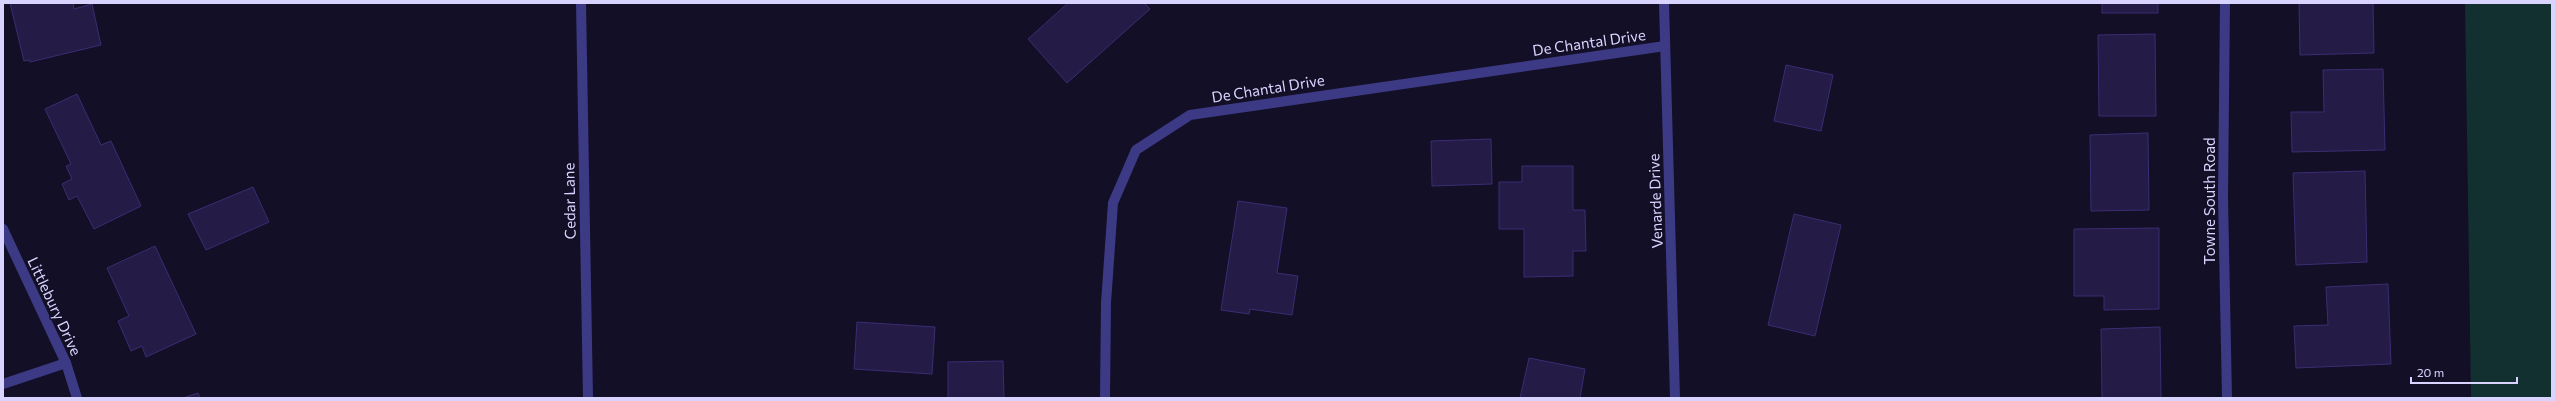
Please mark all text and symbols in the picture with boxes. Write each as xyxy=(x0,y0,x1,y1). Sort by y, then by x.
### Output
street label: De Chantal Drive xyxy=(1531,25,1647,59)
street label: De Chantal Drive xyxy=(1210,70,1326,106)
street label: Towne South Road xyxy=(2200,137,2218,265)
street label: Venarde Drive xyxy=(1644,153,1666,249)
street label: Cedar Lane xyxy=(559,163,579,239)
street label: Littlebury Drive xyxy=(24,254,86,358)
scale bar xyxy=(2411,359,2517,385)
text: 20 m xyxy=(2417,365,2444,379)

